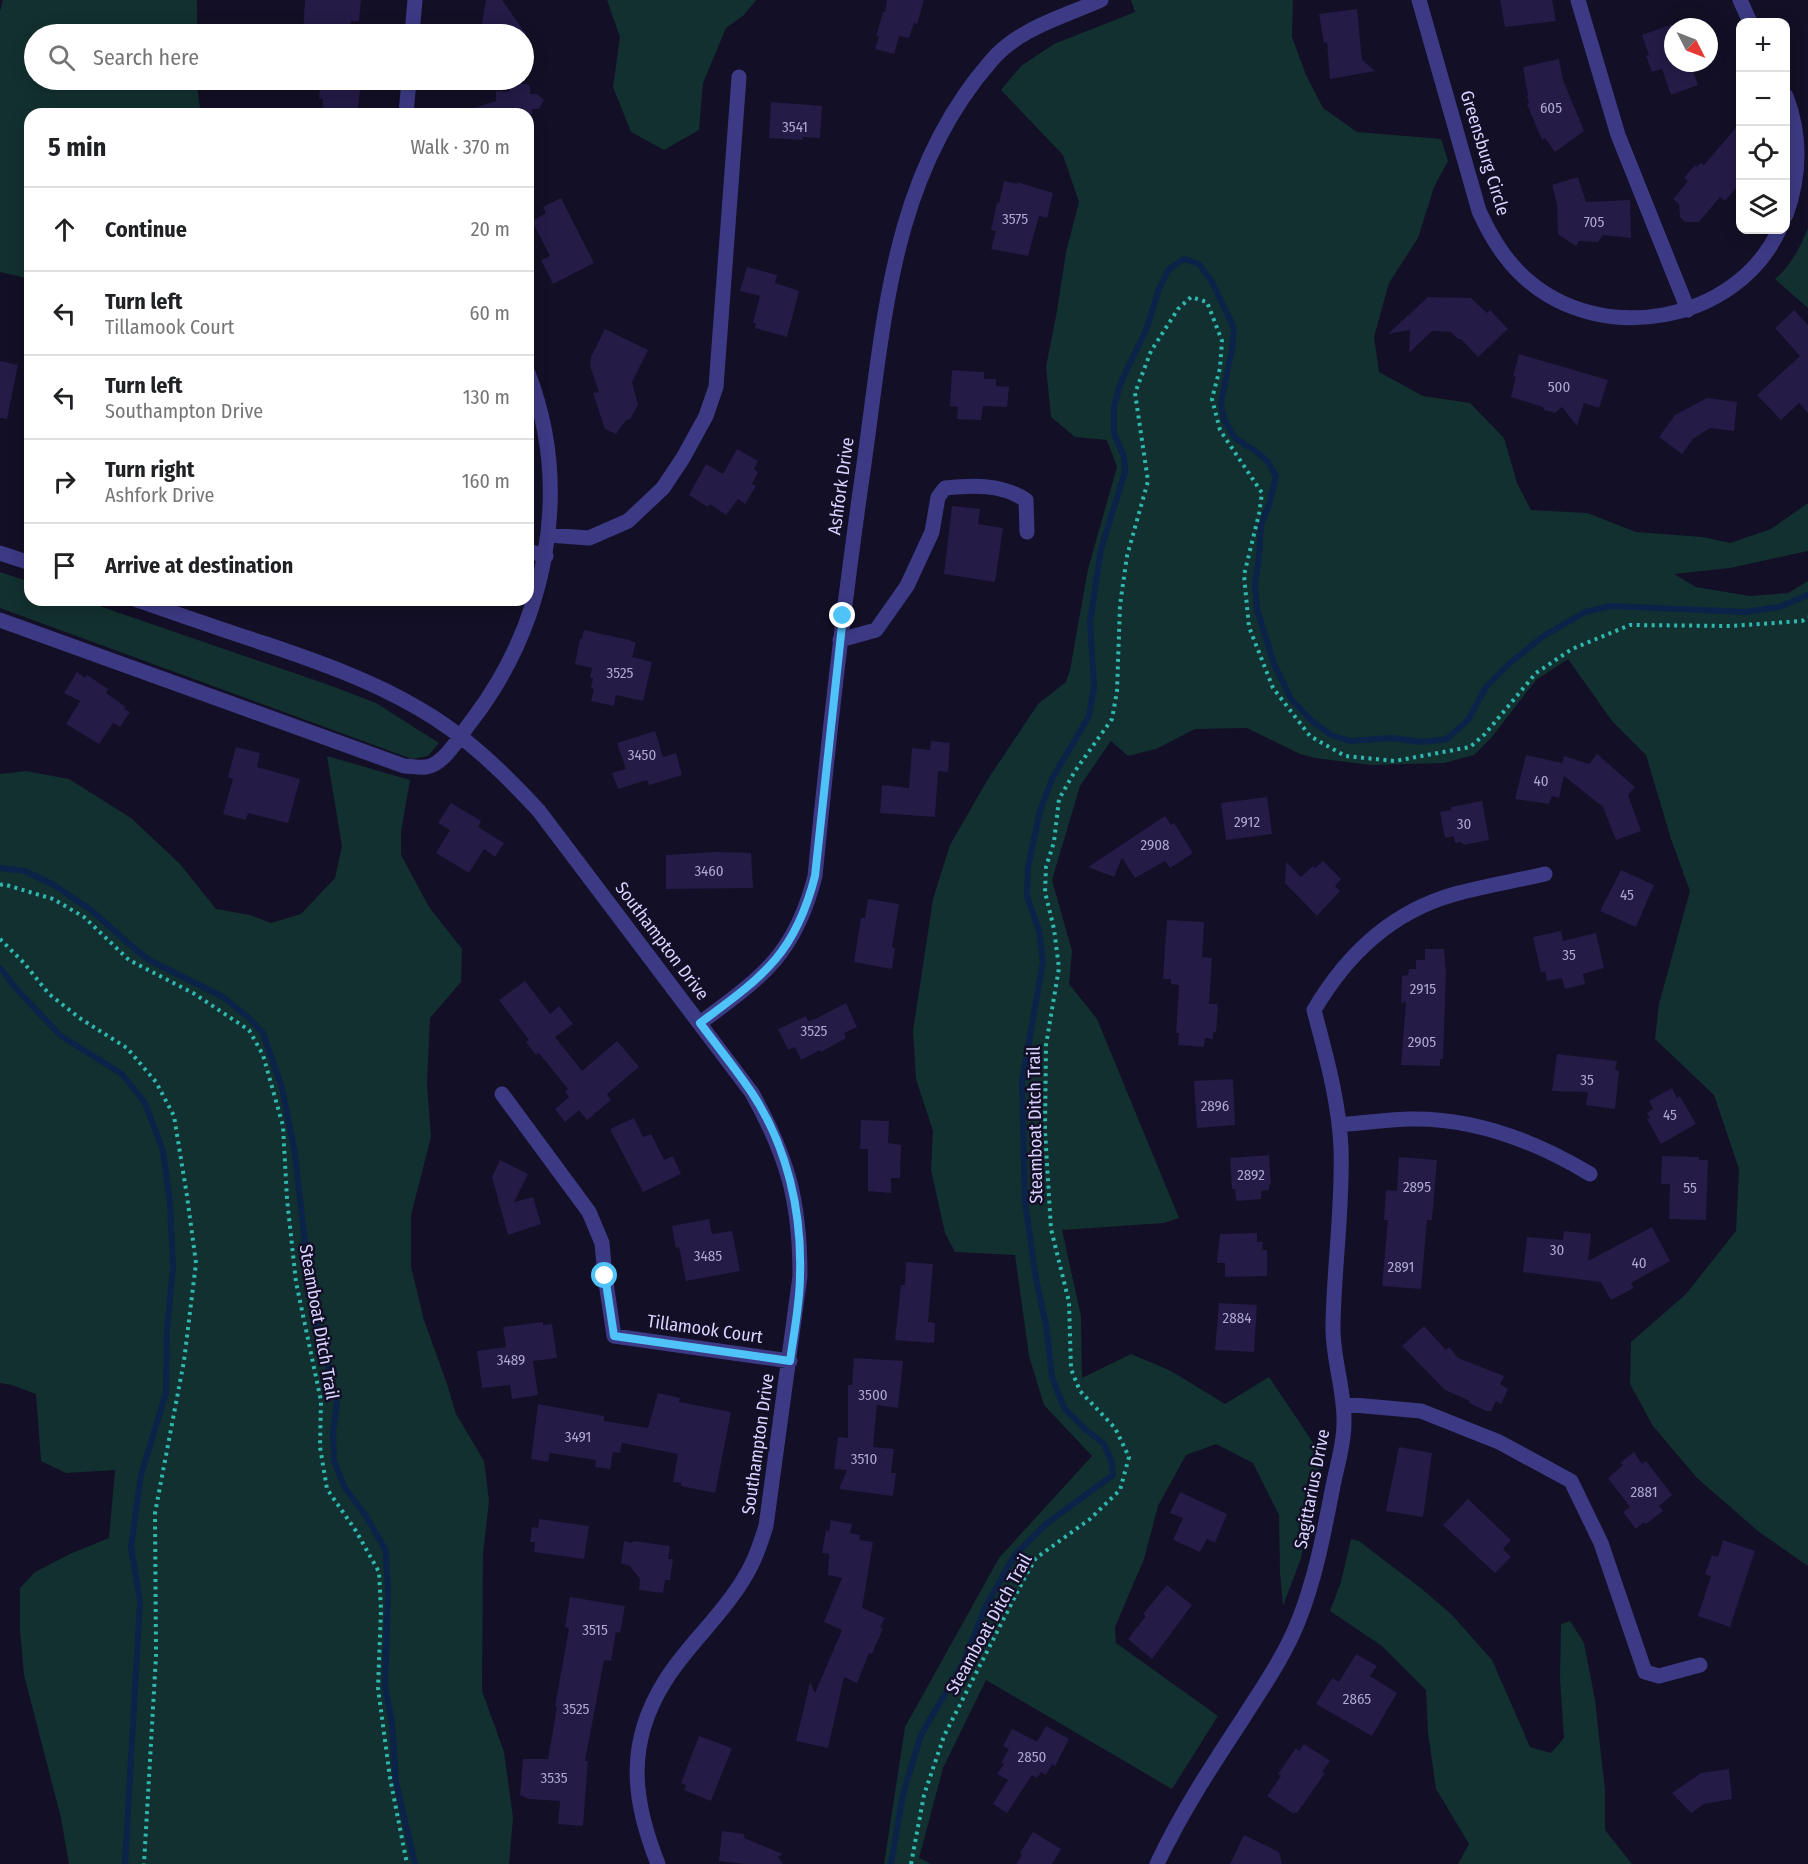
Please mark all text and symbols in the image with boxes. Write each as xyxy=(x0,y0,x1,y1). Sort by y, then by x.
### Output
north arrow xyxy=(1664,18,1718,72)
map controls xyxy=(1736,18,1790,234)
button: + xyxy=(1736,18,1790,72)
search box xyxy=(24,24,534,90)
icon: search xyxy=(45,41,78,74)
text: Search here xyxy=(93,44,199,71)
button: − xyxy=(1736,72,1790,126)
street label: Greensburg Circle xyxy=(1456,88,1514,218)
house number: 605 xyxy=(1540,99,1562,117)
house number: 3541 xyxy=(782,118,808,136)
button: locate xyxy=(1736,126,1790,180)
text: 5 min xyxy=(48,132,106,163)
text: Walk · 370 m xyxy=(410,135,510,159)
button: layers xyxy=(1736,180,1790,234)
house number: 3575 xyxy=(1002,210,1028,228)
icon: ahead xyxy=(48,213,81,246)
house number: 705 xyxy=(1584,213,1604,231)
text: Continue xyxy=(105,216,187,243)
text: 20 m xyxy=(471,217,510,241)
text: Turn left xyxy=(105,288,183,315)
icon: left xyxy=(48,297,81,330)
text: 60 m xyxy=(470,301,510,325)
text: Tillamook Court xyxy=(105,315,234,339)
text: Turn left xyxy=(105,372,183,399)
house number: 500 xyxy=(1548,378,1570,396)
icon: left xyxy=(48,381,81,414)
text: 130 m xyxy=(463,385,510,409)
text: Southampton Drive xyxy=(105,399,263,423)
street label: Ashfork Drive xyxy=(823,436,859,536)
text: Turn right xyxy=(105,456,194,483)
icon: right xyxy=(48,465,81,498)
text: 160 m xyxy=(462,469,510,493)
text: Ashfork Drive xyxy=(105,483,214,507)
icon: arrive xyxy=(48,549,81,582)
text: Arrive at destination xyxy=(105,552,293,579)
route end xyxy=(829,602,855,628)
house number: 3525 xyxy=(606,664,634,682)
house number: 3450 xyxy=(628,746,656,764)
house number: 40 xyxy=(1533,772,1549,790)
house number: 2912 xyxy=(1234,813,1260,831)
house number: 30 xyxy=(1457,815,1471,833)
house number: 2908 xyxy=(1140,836,1170,854)
house number: 3460 xyxy=(694,862,724,880)
street label: Southampton Drive xyxy=(610,878,714,1005)
house number: 45 xyxy=(1620,886,1634,904)
house number: 35 xyxy=(1562,946,1576,964)
house number: 2915 xyxy=(1410,980,1436,998)
house number: 3525 xyxy=(800,1022,828,1040)
house number: 2905 xyxy=(1408,1033,1436,1051)
street label: Steamboat Ditch Trail xyxy=(1023,1046,1047,1204)
house number: 35 xyxy=(1580,1071,1594,1089)
house number: 2896 xyxy=(1201,1097,1229,1115)
house number: 45 xyxy=(1663,1106,1677,1124)
house number: 2892 xyxy=(1237,1166,1265,1184)
house number: 2895 xyxy=(1403,1178,1431,1196)
house number: 55 xyxy=(1683,1179,1697,1197)
house number: 30 xyxy=(1550,1241,1564,1259)
street label: Steamboat Ditch Trail xyxy=(294,1243,344,1402)
house number: 3485 xyxy=(694,1247,722,1265)
house number: 40 xyxy=(1631,1254,1647,1272)
house number: 2891 xyxy=(1388,1258,1414,1276)
route start xyxy=(591,1262,617,1288)
house number: 2884 xyxy=(1223,1309,1251,1327)
street label: Tillamook Court xyxy=(646,1310,764,1348)
house number: 3489 xyxy=(497,1351,525,1369)
street label: Southampton Drive xyxy=(737,1372,779,1516)
house number: 3500 xyxy=(858,1386,888,1404)
street label: Sagittarius Drive xyxy=(1290,1427,1334,1551)
house number: 3491 xyxy=(565,1428,591,1446)
house number: 3510 xyxy=(851,1450,877,1468)
house number: 2881 xyxy=(1630,1483,1658,1501)
street label: Steamboat Ditch Trail xyxy=(941,1550,1037,1698)
house number: 3515 xyxy=(582,1621,608,1639)
house number: 2865 xyxy=(1343,1690,1371,1708)
house number: 3525 xyxy=(562,1700,590,1718)
house number: 2850 xyxy=(1018,1748,1046,1766)
house number: 3535 xyxy=(540,1769,568,1787)

